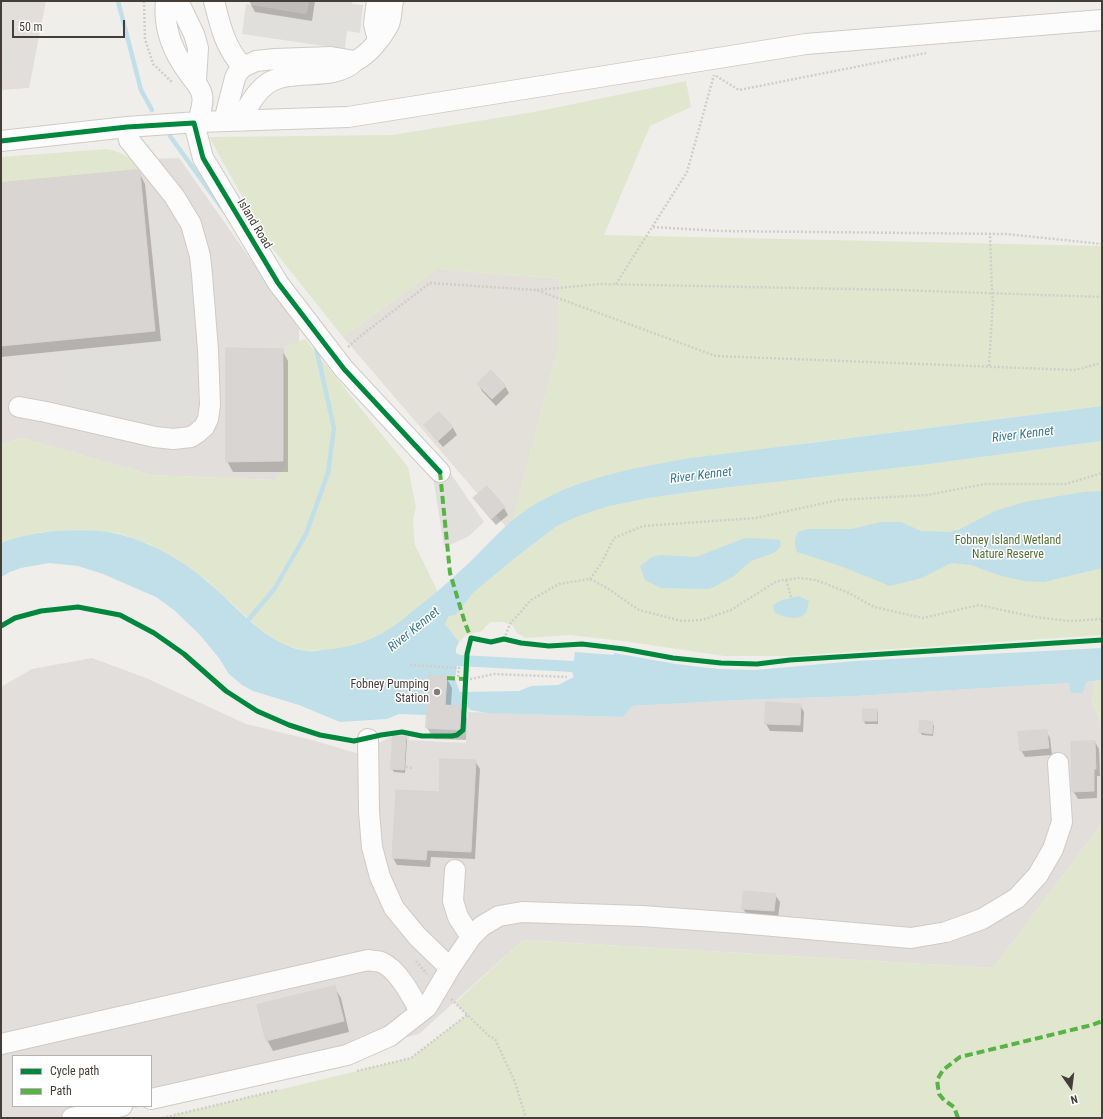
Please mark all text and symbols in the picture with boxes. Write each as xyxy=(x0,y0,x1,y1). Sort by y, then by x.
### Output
scale bar xyxy=(14,12,127,38)
text: 50 m xyxy=(19,20,43,34)
street label: Island Road xyxy=(234,196,274,252)
water label: River Kennet xyxy=(991,423,1055,447)
water label: River Kennet xyxy=(669,464,733,488)
park label: Fobney Island Wetland Nature Reserve xyxy=(955,534,1061,562)
water label: River Kennet xyxy=(385,604,443,656)
place label: Fobney Pumping Station xyxy=(350,678,429,706)
marker: Fobney Pumping Station xyxy=(432,687,442,697)
legend xyxy=(12,1055,152,1107)
text: Cycle path xyxy=(50,1064,99,1078)
north arrow xyxy=(1051,1067,1091,1107)
text: Path xyxy=(50,1084,72,1098)
text: N xyxy=(1069,1092,1079,1106)

